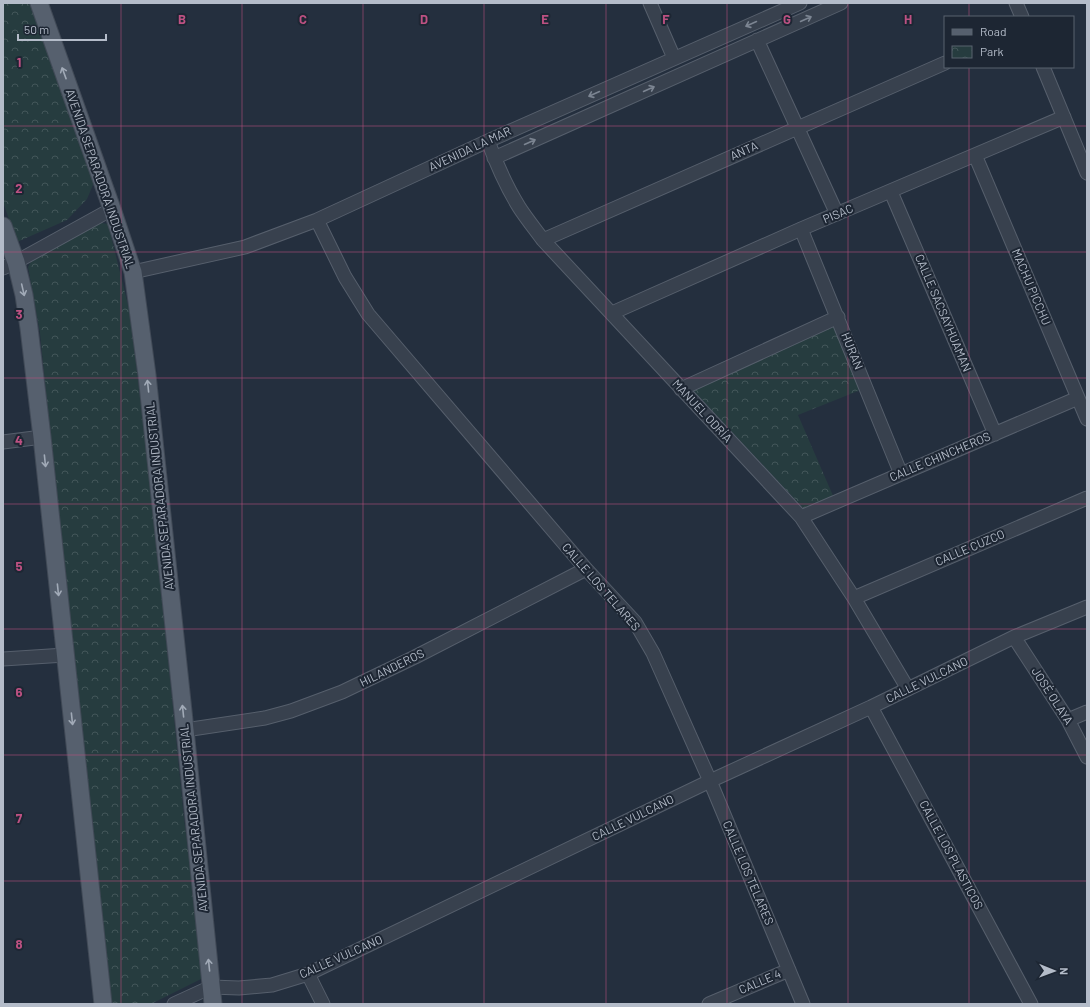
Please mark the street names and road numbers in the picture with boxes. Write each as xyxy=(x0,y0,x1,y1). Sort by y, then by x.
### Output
street label: AVENIDA SEPARADORA INDUSTRIAL xyxy=(64,87,138,271)
street label: AVENIDA LA MAR xyxy=(426,123,513,173)
street label: ANTA xyxy=(728,138,760,162)
street label: PISAC xyxy=(820,200,855,226)
street label: MACHU PICCHU xyxy=(1010,246,1054,327)
street label: CALLE SACSAYHUAMAN xyxy=(913,252,975,373)
street label: HURAN xyxy=(839,330,867,371)
street label: MANUEL ODRÍA xyxy=(670,376,735,445)
street label: AVENIDA SEPARADORA INDUSTRIAL xyxy=(142,401,176,591)
street label: CALLE CHINCHEROS xyxy=(887,428,992,484)
street label: CALLE CUZCO xyxy=(933,526,1007,568)
street label: CALLE LOS TELARES xyxy=(560,540,644,633)
street label: HILANDEROS xyxy=(357,645,426,689)
street label: CALLE VULCANO xyxy=(883,653,970,705)
street label: JOSÉ OLAYA xyxy=(1029,664,1076,727)
street label: AVENIDA SEPARADORA INDUSTRIAL xyxy=(176,723,210,913)
street label: CALLE VULCANO xyxy=(589,791,676,843)
street label: CALLE LOS PLASTICOS xyxy=(917,798,987,911)
street label: CALLE LOS TELARES xyxy=(721,818,777,927)
street label: CALLE VULCANO xyxy=(297,931,384,981)
street label: CALLE 4 xyxy=(736,966,783,996)

